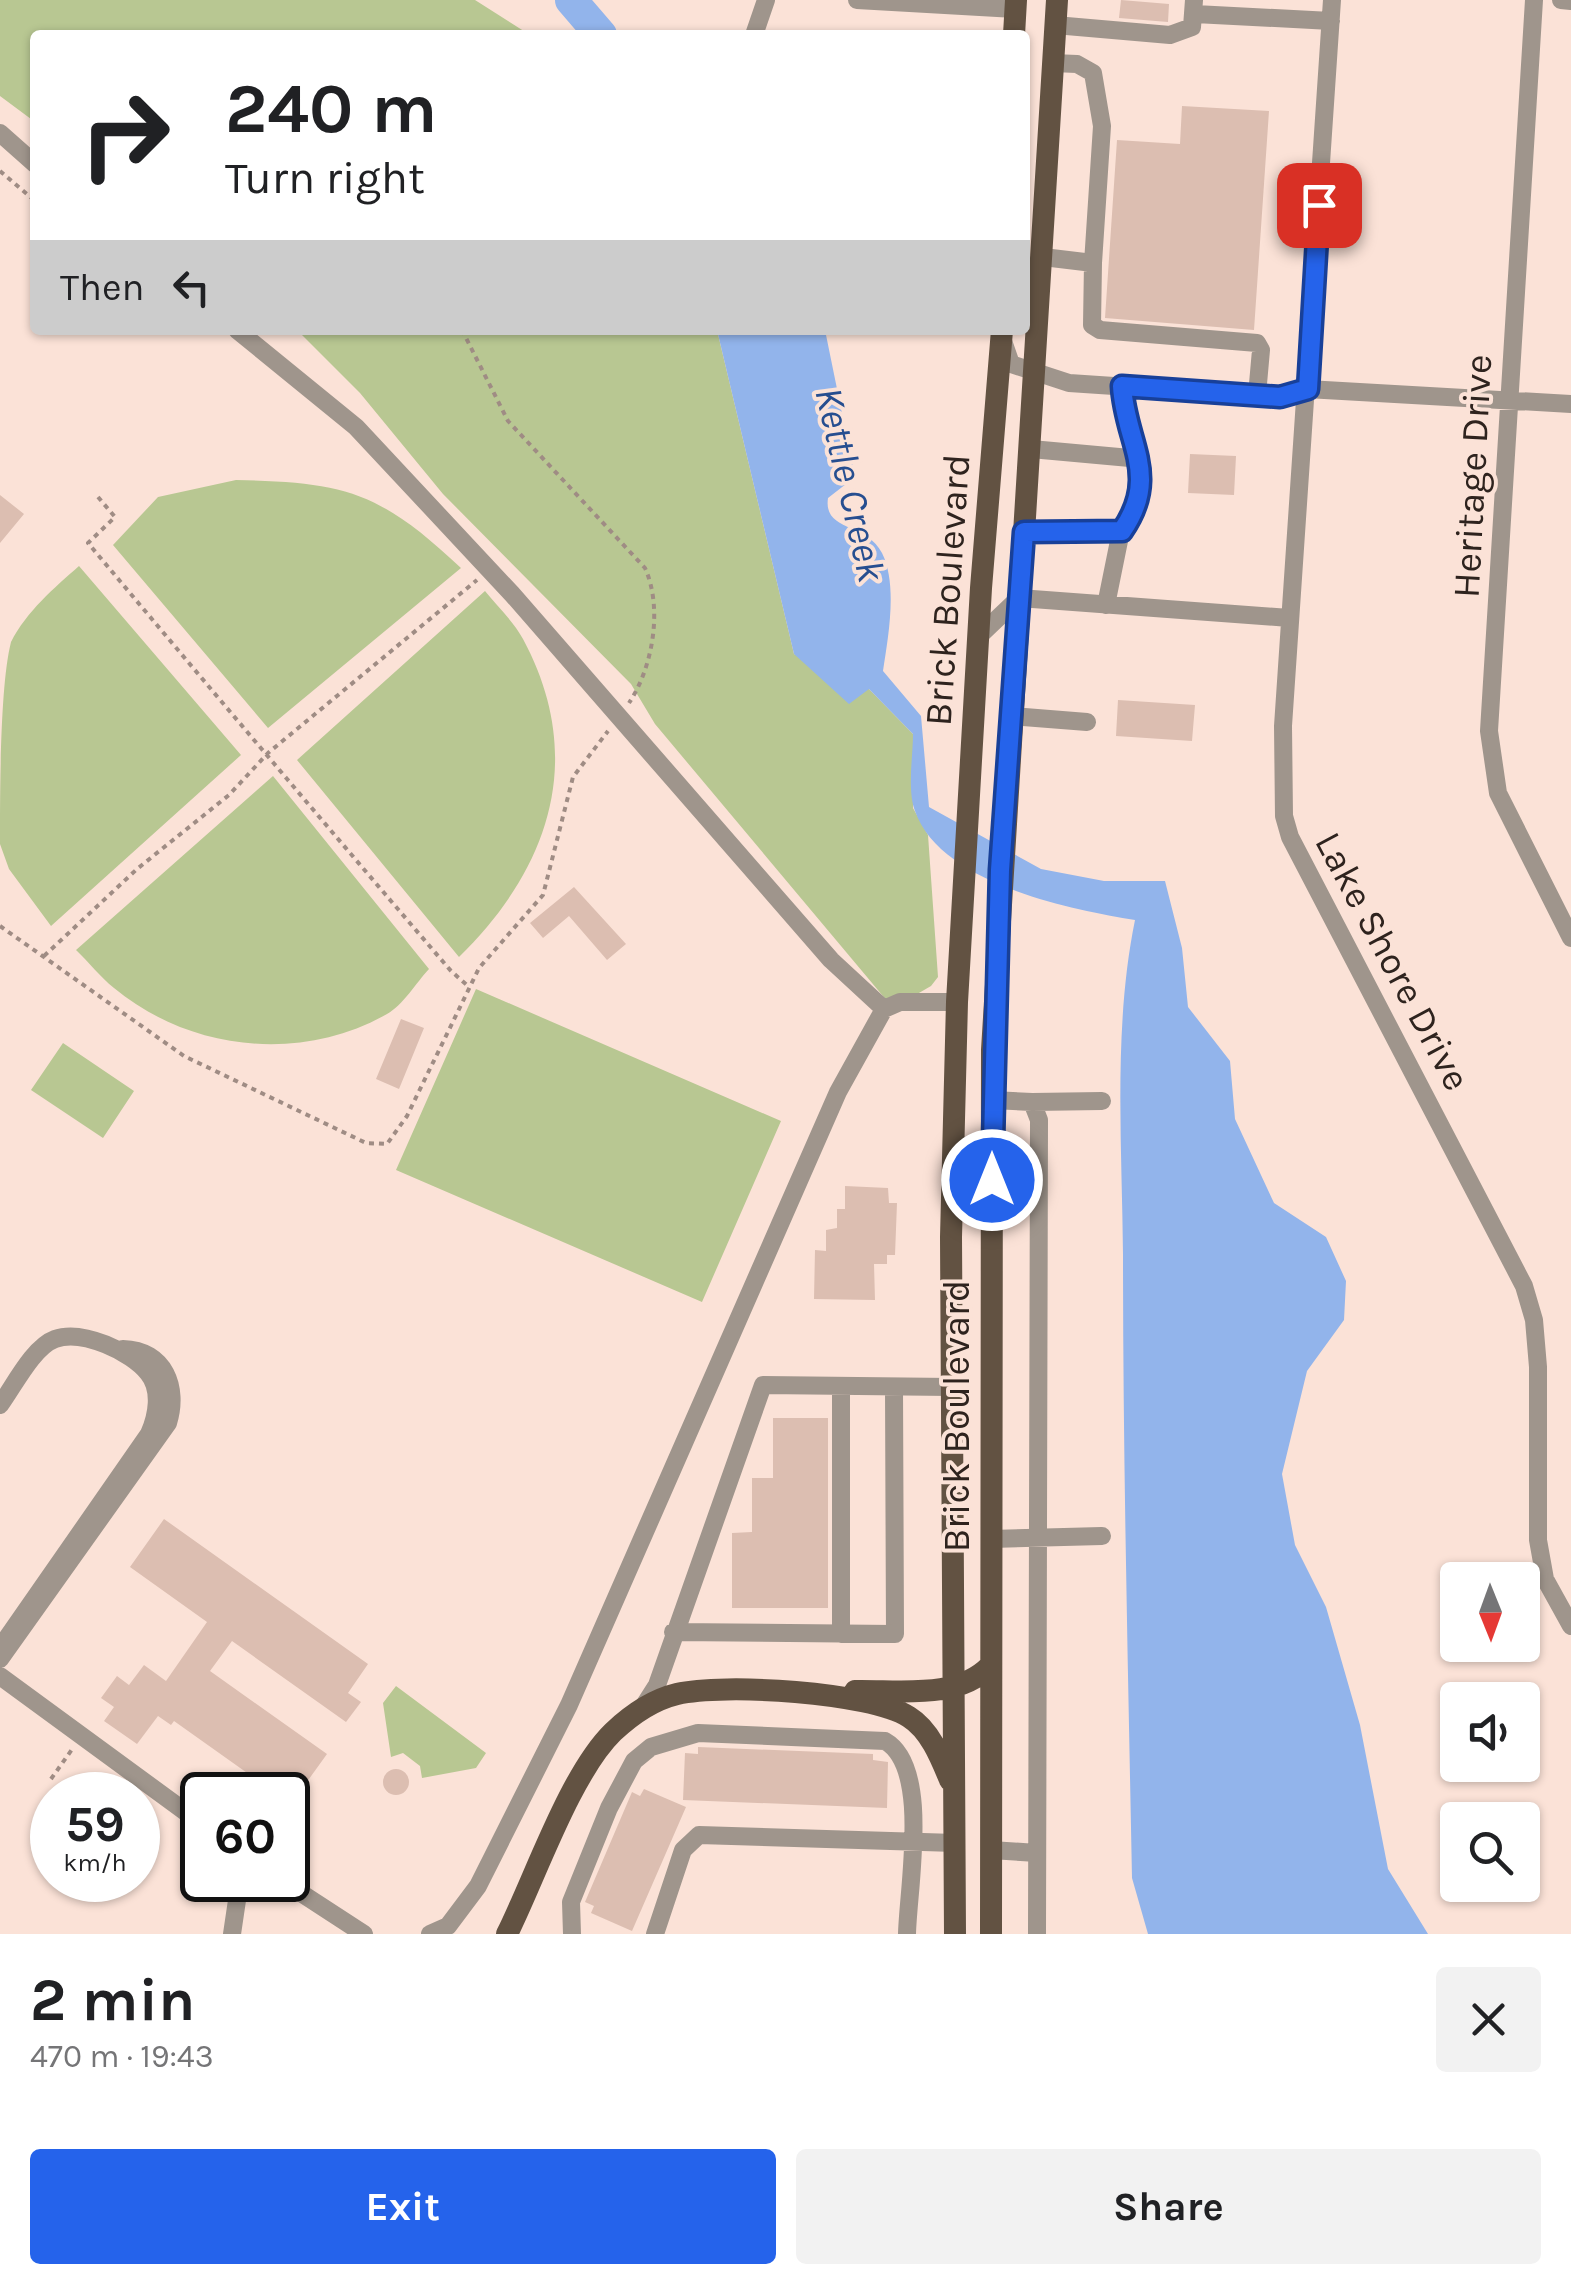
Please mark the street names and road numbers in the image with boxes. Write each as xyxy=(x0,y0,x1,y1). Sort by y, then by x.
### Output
street label: Heritage Drive xyxy=(1444,353,1501,599)
street label: Brick Boulevard xyxy=(916,453,979,728)
street label: Lake Shore Drive xyxy=(1305,824,1480,1098)
street label: Brick Boulevard xyxy=(934,1280,979,1552)

